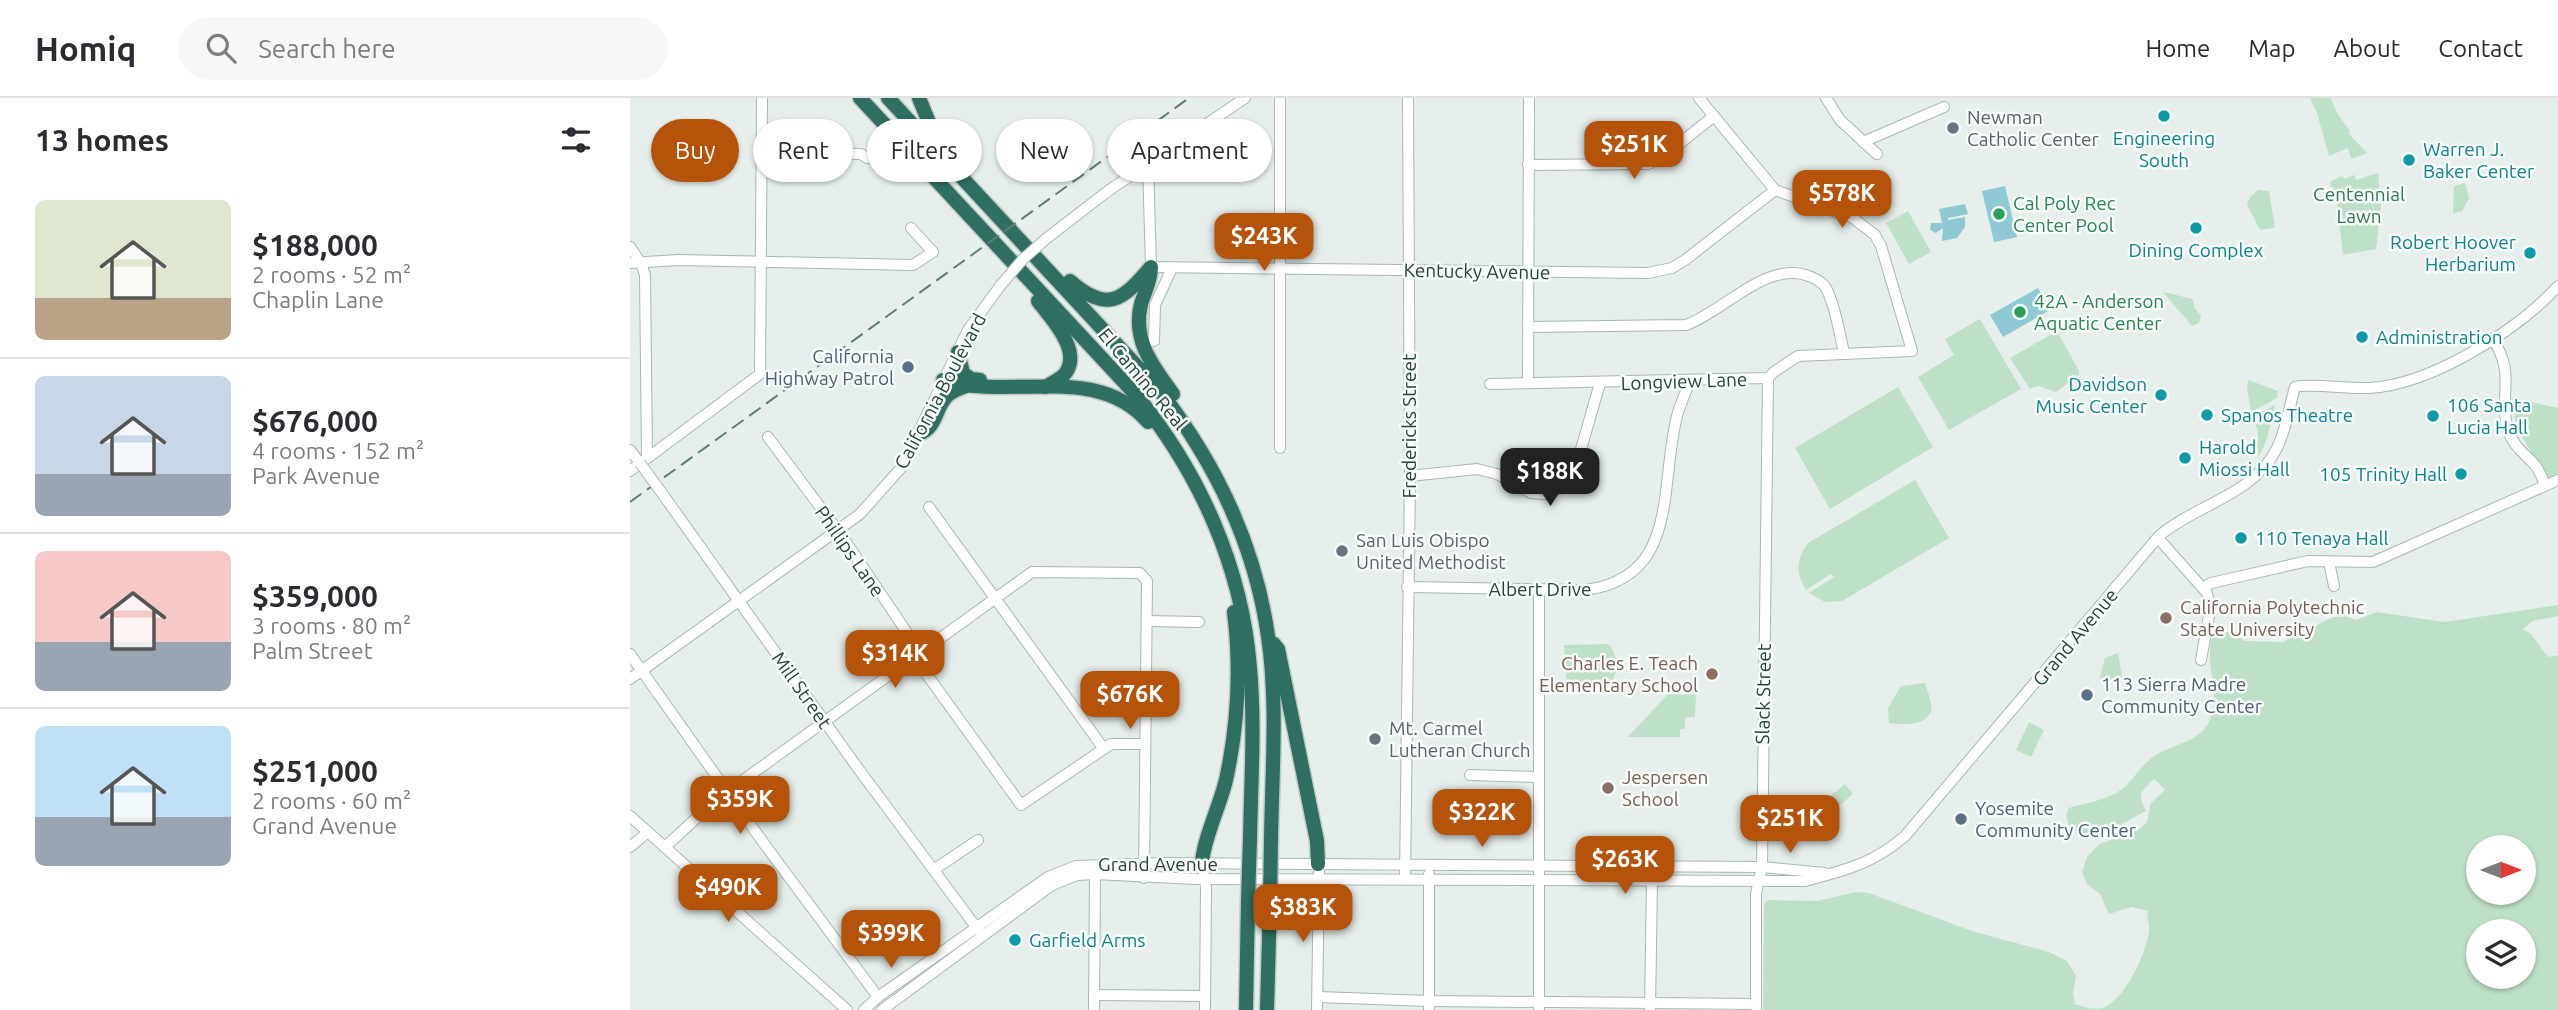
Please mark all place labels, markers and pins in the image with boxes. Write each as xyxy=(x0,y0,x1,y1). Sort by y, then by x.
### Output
place label: Newman Catholic Center xyxy=(1967,106,2099,150)
marker: Engineering South xyxy=(2156,108,2172,124)
marker: Newman Catholic Center xyxy=(1945,120,1961,136)
pin: $251K xyxy=(1585,122,1683,181)
place label: Engineering South xyxy=(2113,127,2215,171)
place label: Warren J. Baker Center xyxy=(2423,138,2534,182)
marker: Warren J. Baker Center xyxy=(2401,152,2417,168)
pin: $578K xyxy=(1793,170,1891,230)
place label: Cal Poly Rec Center Pool xyxy=(2013,192,2116,236)
marker: Cal Poly Rec Center Pool xyxy=(1991,206,2007,222)
pin: $243K xyxy=(1215,214,1313,273)
marker: Dining Complex xyxy=(2188,220,2204,236)
place label: Robert Hoover Herbarium xyxy=(2390,231,2516,275)
place label: Dining Complex xyxy=(2129,239,2264,261)
marker: Robert Hoover Herbarium xyxy=(2522,245,2538,261)
place label: 42A - Anderson Aquatic Center xyxy=(2034,290,2164,334)
marker: 42A - Anderson Aquatic Center xyxy=(2012,304,2028,320)
place label: Administration xyxy=(2376,326,2503,348)
marker: Administration xyxy=(2354,329,2370,345)
place label: California Highway Patrol xyxy=(765,345,894,389)
marker: California Highway Patrol xyxy=(900,359,916,375)
place label: Davidson Music Center xyxy=(2036,373,2147,417)
marker: Davidson Music Center xyxy=(2153,387,2169,403)
place label: 106 Santa Lucia Hall xyxy=(2447,394,2531,438)
place label: Spanos Theatre xyxy=(2221,404,2353,426)
marker: Spanos Theatre xyxy=(2199,407,2215,423)
marker: 106 Santa Lucia Hall xyxy=(2425,408,2441,424)
place label: Harold Miossi Hall xyxy=(2199,436,2290,480)
pin: $188K xyxy=(1501,448,1599,508)
marker: Harold Miossi Hall xyxy=(2177,450,2193,466)
place label: 105 Trinity Hall xyxy=(2319,463,2447,485)
marker: 105 Trinity Hall xyxy=(2453,466,2469,482)
place label: 110 Tenaya Hall xyxy=(2255,527,2388,549)
place label: San Luis Obispo United Methodist xyxy=(1356,529,1506,573)
marker: 110 Tenaya Hall xyxy=(2233,530,2249,546)
marker: San Luis Obispo United Methodist xyxy=(1334,543,1350,559)
place label: California Polytechnic State University xyxy=(2180,596,2365,640)
marker: California Polytechnic State University xyxy=(2158,610,2174,626)
pin: $314K xyxy=(846,630,944,690)
place label: Charles E. Teach Elementary School xyxy=(1539,652,1698,696)
marker: Charles E. Teach Elementary School xyxy=(1704,666,1720,682)
pin: $676K xyxy=(1081,672,1179,731)
place label: 113 Sierra Madre Community Center xyxy=(2101,673,2262,717)
marker: 113 Sierra Madre Community Center xyxy=(2079,687,2095,703)
place label: Mt. Carmel Lutheran Church xyxy=(1389,717,1531,761)
marker: Mt. Carmel Lutheran Church xyxy=(1367,731,1383,747)
place label: Jespersen School xyxy=(1622,766,1708,810)
pin: $359K xyxy=(691,776,789,836)
marker: Jespersen School xyxy=(1600,780,1616,796)
pin: $322K xyxy=(1433,790,1531,849)
pin: $251K xyxy=(1741,796,1839,855)
place label: Yosemite Community Center xyxy=(1975,797,2136,841)
marker: Yosemite Community Center xyxy=(1953,811,1969,827)
pin: $263K xyxy=(1576,836,1674,896)
pin: $490K xyxy=(679,864,777,924)
pin: $383K xyxy=(1254,884,1352,944)
pin: $399K xyxy=(842,910,940,970)
place label: Garfield Arms xyxy=(1029,929,1146,951)
marker: Garfield Arms xyxy=(1007,932,1023,948)

